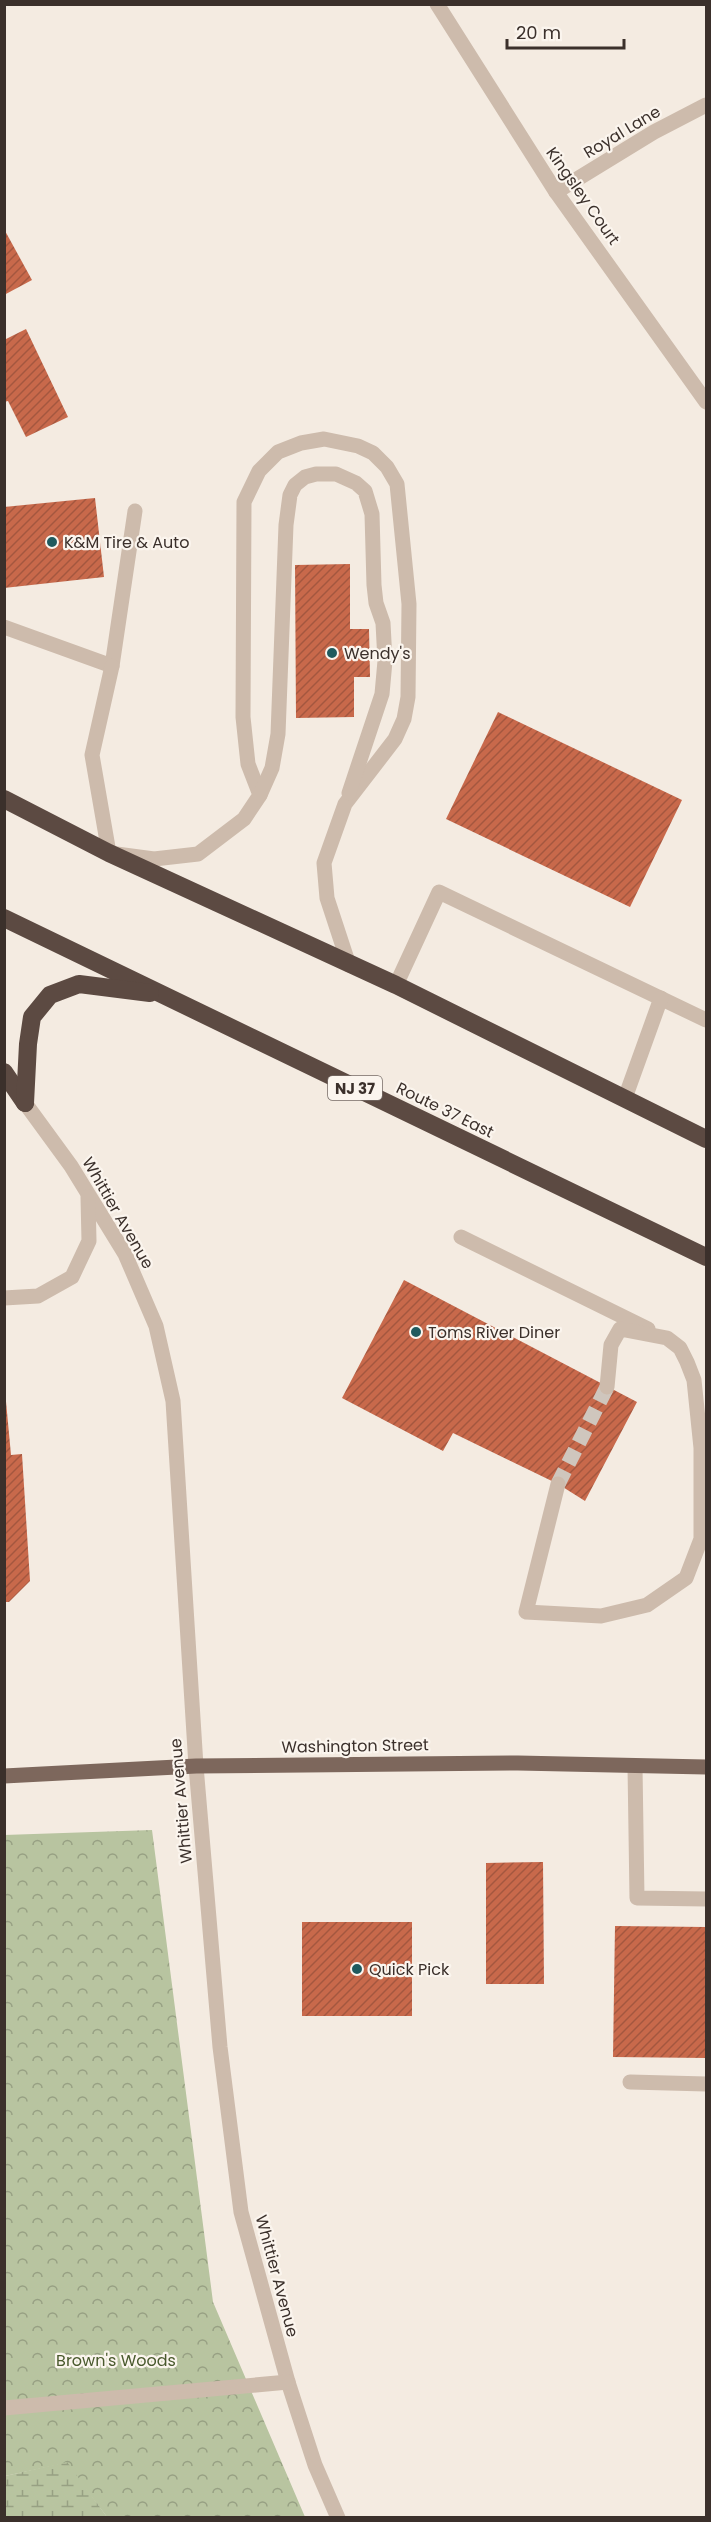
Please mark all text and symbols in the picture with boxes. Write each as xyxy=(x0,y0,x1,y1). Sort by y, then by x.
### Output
scale bar xyxy=(507,12,624,50)
text: 20 m xyxy=(516,20,561,45)
street label: Royal Lane xyxy=(579,100,665,164)
street label: Kingsley Court xyxy=(541,142,625,250)
place label: K&M Tire & Auto xyxy=(64,531,189,554)
marker: K&M Tire & Auto xyxy=(45,535,59,549)
place label: Wendy's xyxy=(344,642,411,665)
marker: Wendy's xyxy=(325,646,339,660)
road number: NJ 37 xyxy=(328,1076,382,1100)
street label: Route 37 East xyxy=(392,1076,498,1144)
street label: Whittier Avenue xyxy=(77,1153,159,1273)
place label: Toms River Diner xyxy=(428,1321,560,1344)
marker: Toms River Diner xyxy=(409,1325,423,1339)
street label: Washington Street xyxy=(281,1733,429,1759)
street label: Whittier Avenue xyxy=(164,1737,198,1865)
place label: Quick Pick xyxy=(369,1958,450,1981)
marker: Quick Pick xyxy=(350,1962,364,1976)
street label: Whittier Avenue xyxy=(250,2212,304,2340)
park label: Brown's Woods xyxy=(56,2349,176,2372)

